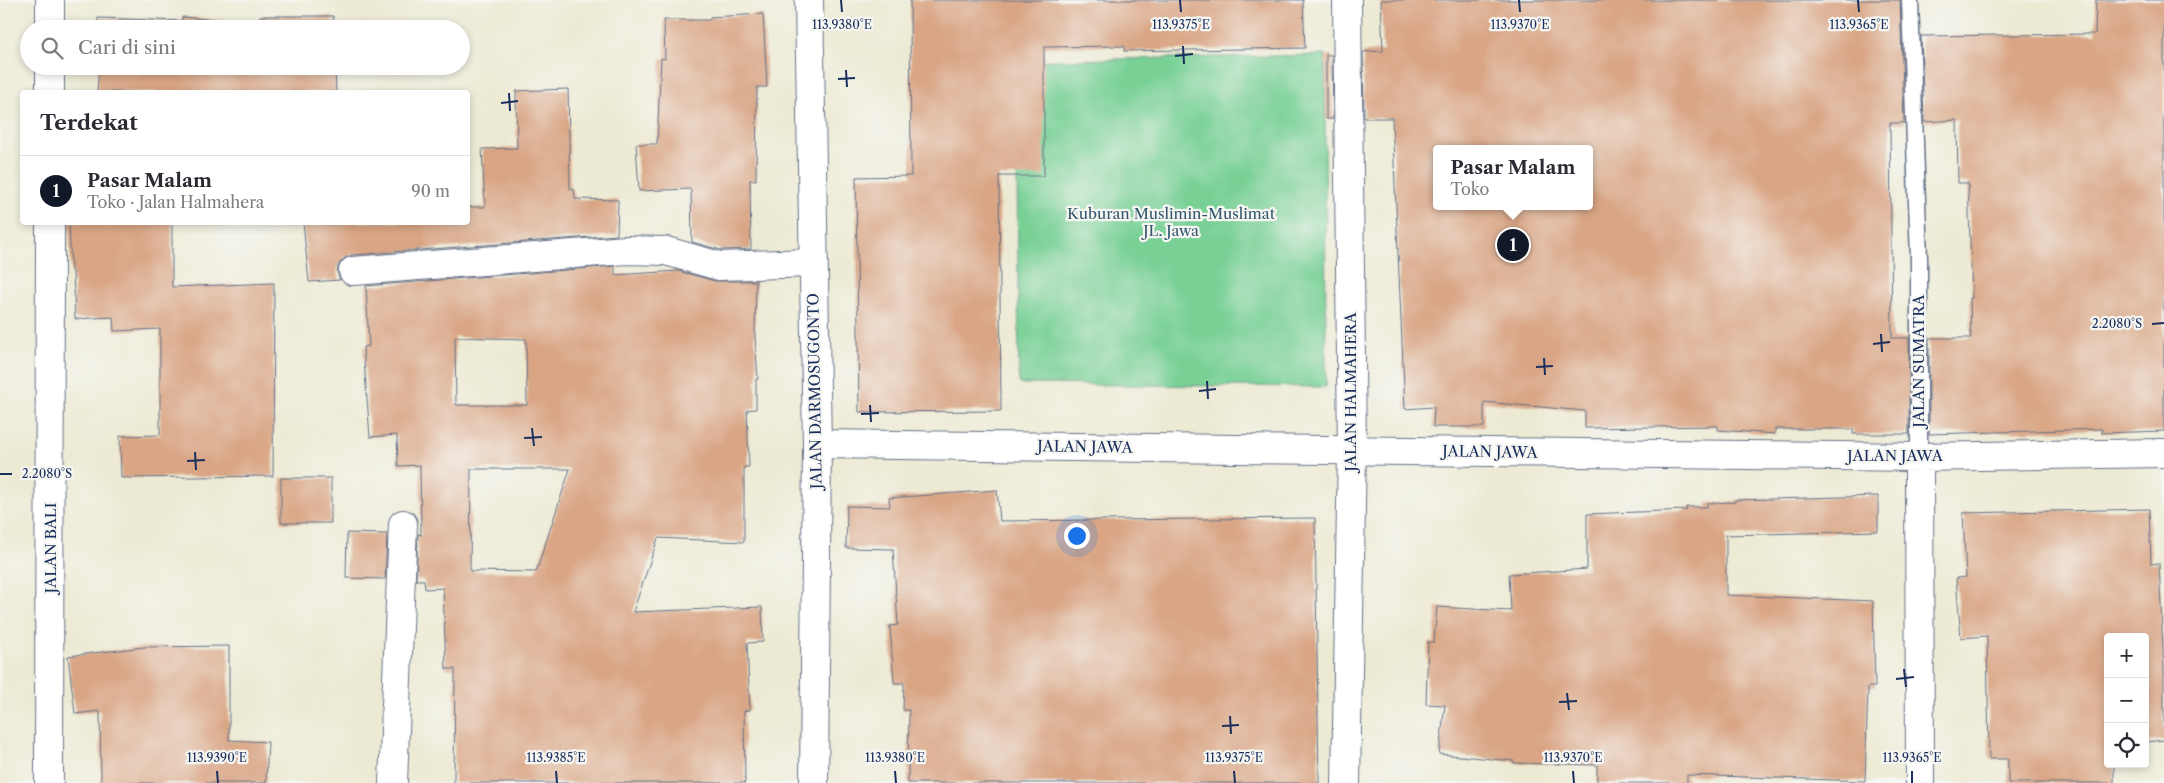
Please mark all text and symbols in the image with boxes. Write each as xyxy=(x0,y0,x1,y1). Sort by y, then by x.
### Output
text: 113.9380°E xyxy=(812,17,872,32)
text: 113.9375°E xyxy=(1152,17,1210,32)
text: 113.9370°E xyxy=(1491,17,1549,32)
text: 113.9365°E xyxy=(1830,17,1888,32)
search box xyxy=(20,20,470,75)
icon: search xyxy=(38,34,66,62)
text: Cari di sini xyxy=(78,36,176,59)
text: Terdekat xyxy=(40,110,138,135)
popup xyxy=(1433,145,1593,210)
text: Pasar Malam xyxy=(1451,156,1575,179)
text: Pasar Malam xyxy=(87,169,212,192)
text: Toko xyxy=(1451,179,1489,199)
text: 1 xyxy=(52,181,60,201)
text: 90 m xyxy=(411,181,450,201)
text: Toko · Jalan Halmahera xyxy=(87,192,264,212)
park label: Kuburan Muslimin-Muslimat JL. Jawa xyxy=(1067,204,1276,240)
pin: 1 xyxy=(1497,226,1529,264)
street label: JALAN DARMOSUGONTO xyxy=(803,293,826,491)
street label: JALAN SUMATRA xyxy=(1909,294,1928,429)
street label: JALAN HALMAHERA xyxy=(1341,312,1360,474)
text: 2.2080°S xyxy=(2092,316,2142,331)
street label: JALAN JAWA xyxy=(1035,436,1134,457)
street label: JALAN JAWA xyxy=(1440,441,1539,462)
street label: JALAN JAWA xyxy=(1845,446,1944,465)
text: 2.2080°S xyxy=(22,466,72,481)
street label: JALAN BALI xyxy=(41,503,60,595)
your location xyxy=(1064,523,1090,549)
map controls xyxy=(2104,633,2149,768)
button: + xyxy=(2104,633,2149,678)
button: − xyxy=(2104,678,2149,723)
button: locate xyxy=(2104,723,2149,768)
text: 113.9390°E xyxy=(187,750,247,765)
text: 113.9385°E xyxy=(526,750,586,765)
text: 113.9380°E xyxy=(865,750,925,765)
text: 113.9375°E xyxy=(1205,750,1263,765)
text: 113.9370°E xyxy=(1544,750,1602,765)
text: 113.9365°E xyxy=(1883,750,1941,765)

